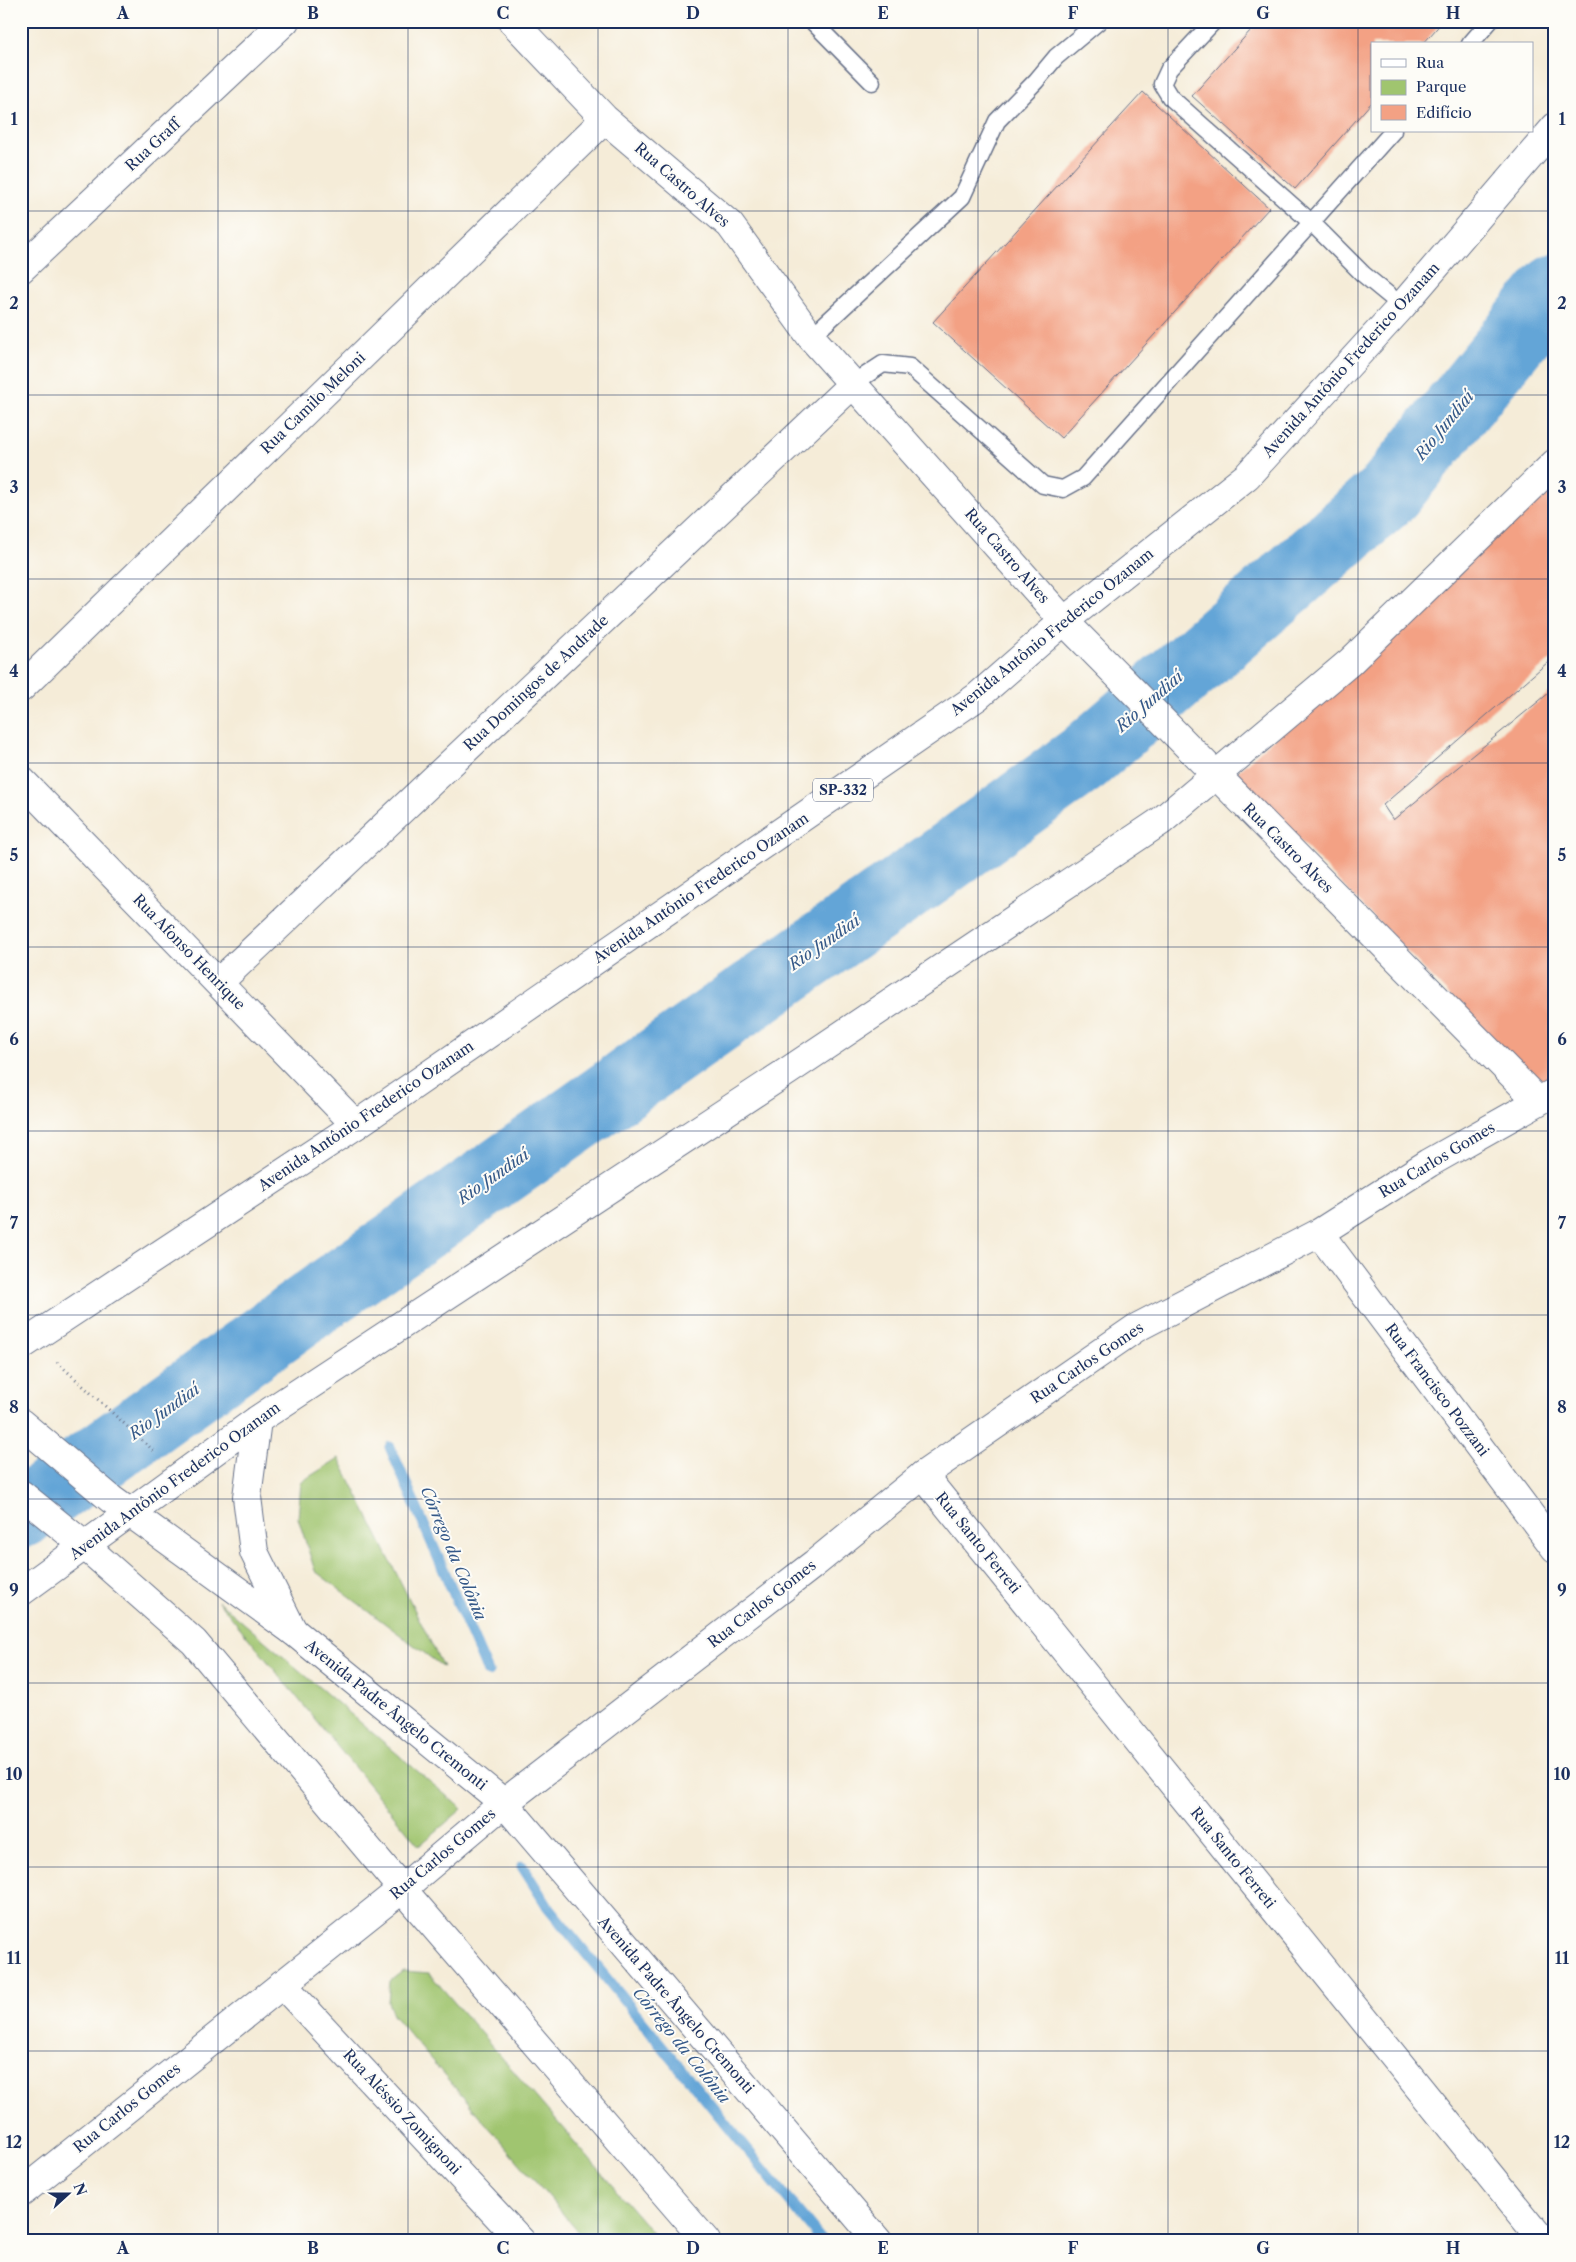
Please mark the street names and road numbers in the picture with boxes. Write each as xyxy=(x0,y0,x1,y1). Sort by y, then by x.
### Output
street label: Rua Graff xyxy=(121,113,185,175)
street label: Rua Castro Alves xyxy=(631,138,734,231)
street label: Avenida Antônio Frederico Ozanam xyxy=(1257,258,1443,462)
street label: Rua Camilo Meloni xyxy=(256,347,369,458)
street label: Rua Castro Alves xyxy=(961,504,1054,607)
street label: Avenida Antônio Frederico Ozanam xyxy=(946,544,1157,720)
street label: Rua Domingos de Andrade xyxy=(459,611,612,755)
road number: SP-332 xyxy=(813,778,873,802)
street label: Rua Castro Alves xyxy=(1239,799,1337,897)
street label: Avenida Antônio Frederico Ozanam xyxy=(589,808,812,968)
street label: Rua Afonso Henrique xyxy=(129,890,250,1014)
street label: Avenida Antônio Frederico Ozanam xyxy=(254,1036,477,1196)
street label: Rua Carlos Gomes xyxy=(1375,1117,1498,1202)
street label: Rua Carlos Gomes xyxy=(1027,1318,1147,1407)
street label: Rua Francisco Pozzani xyxy=(1381,1320,1494,1460)
street label: Avenida Antônio Frederico Ozanam xyxy=(65,1398,284,1564)
street label: Rua Santo Ferreti xyxy=(932,1488,1025,1598)
street label: Rua Carlos Gomes xyxy=(704,1555,820,1652)
street label: Avenida Padre Ângelo Cremonti xyxy=(301,1635,491,1794)
street label: Rua Santo Ferreti xyxy=(1187,1803,1280,1913)
street label: Rua Carlos Gomes xyxy=(386,1804,499,1903)
street label: Avenida Padre Ângelo Cremonti xyxy=(594,1911,759,2098)
street label: Rua Aléssio Zomignoni xyxy=(339,2045,466,2179)
street label: Rua Carlos Gomes xyxy=(69,2059,184,2157)

